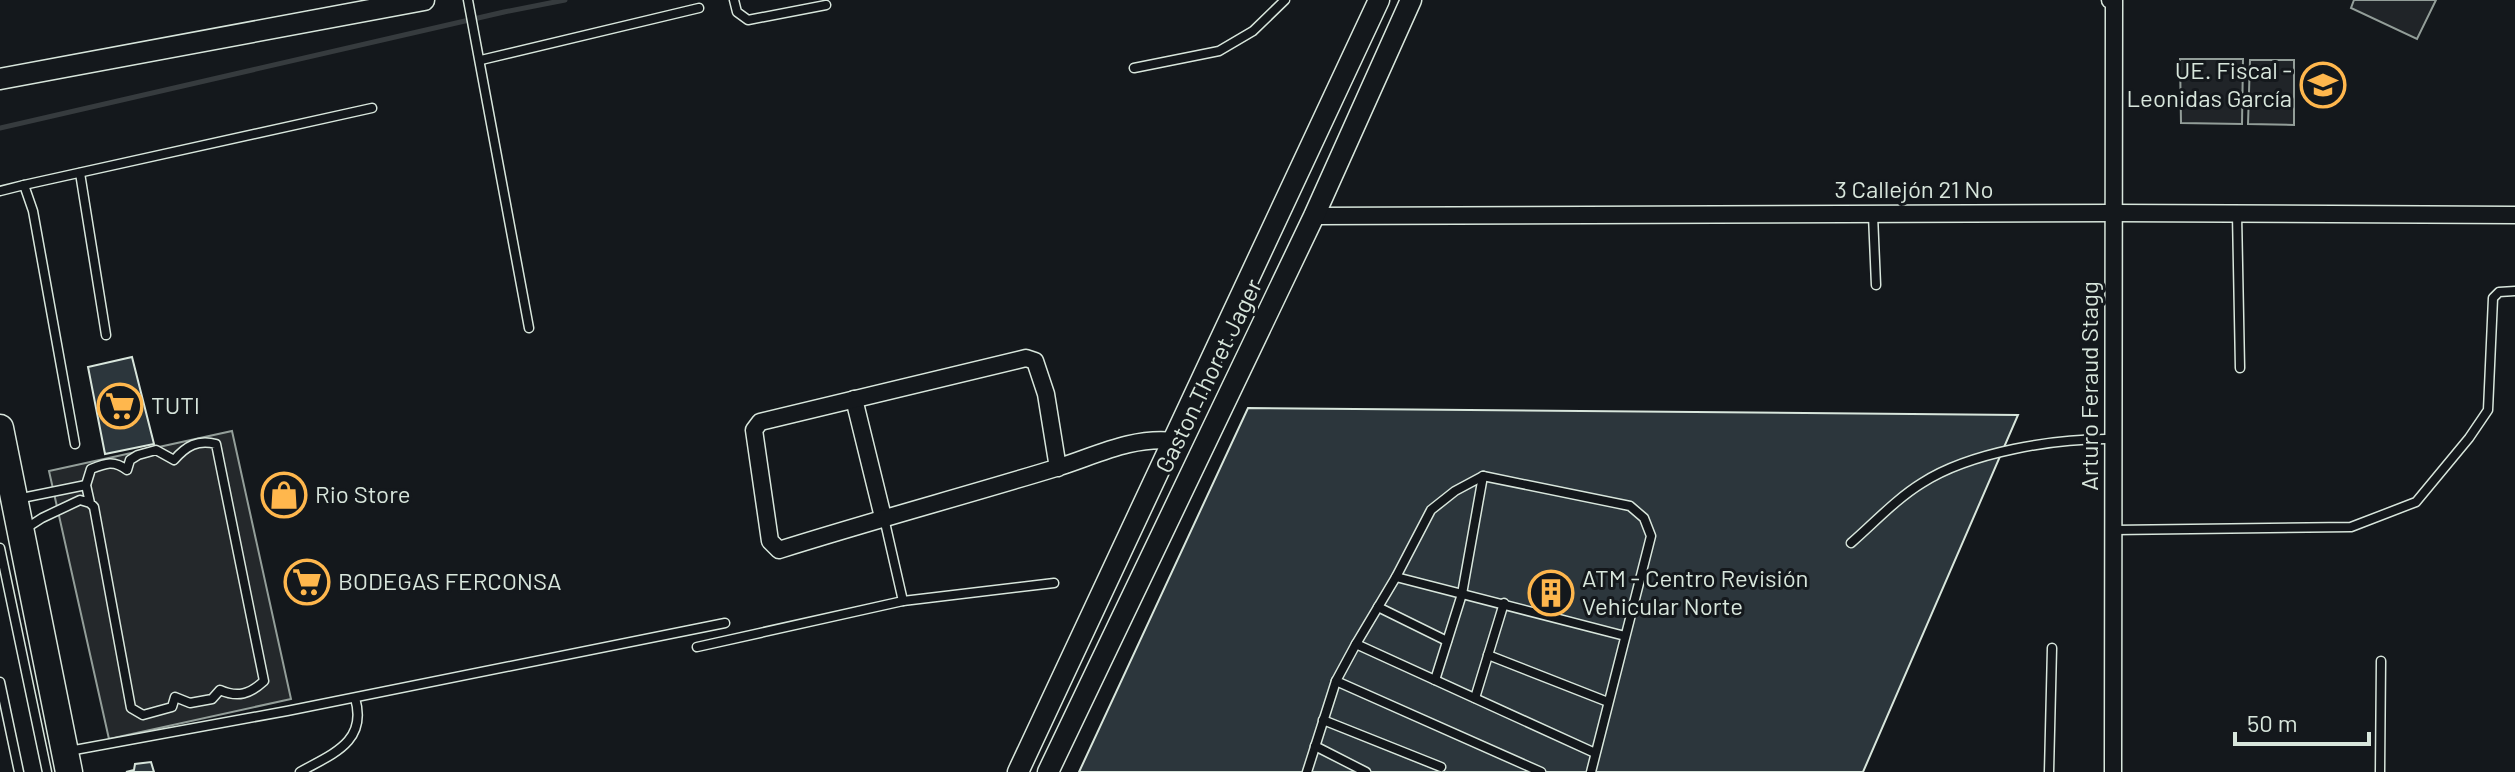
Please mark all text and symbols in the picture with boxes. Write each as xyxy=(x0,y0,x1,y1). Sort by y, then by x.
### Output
place label: UE. Fiscal - Leonidas García xyxy=(2126,55,2292,112)
school or university icon: UE. Fiscal - Leonidas García xyxy=(2299,61,2347,109)
street label: 3 Callejón 21 No xyxy=(1834,174,1994,203)
street label: Gaston Thoret Jager xyxy=(1148,273,1267,477)
street label: Arturo Feraud Stagg xyxy=(2074,281,2103,491)
supermarket icon: TUTI xyxy=(96,382,144,430)
place label: TUTI xyxy=(151,390,200,419)
shop icon: Rio Store xyxy=(260,471,308,519)
place label: Rio Store xyxy=(315,479,411,508)
supermarket icon: BODEGAS FERCONSA xyxy=(283,558,331,606)
place label: ATM - Centro Revisión Vehicular Norte xyxy=(1582,563,1808,620)
place label: BODEGAS FERCONSA xyxy=(338,566,562,595)
building icon: ATM - Centro Revisión Vehicular Norte xyxy=(1527,569,1575,617)
scale bar xyxy=(2235,696,2369,746)
text: 50 m xyxy=(2247,708,2298,737)

